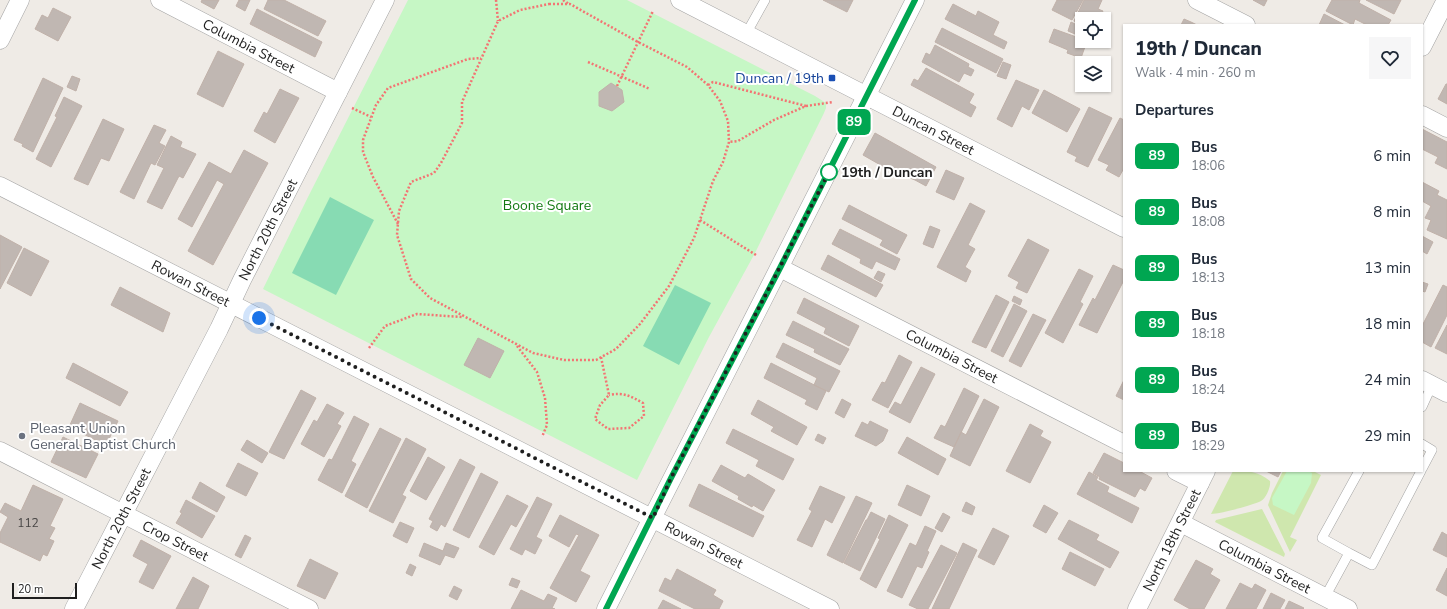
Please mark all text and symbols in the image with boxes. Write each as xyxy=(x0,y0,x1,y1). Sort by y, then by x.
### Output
map controls xyxy=(1075,12,1111,92)
button: locate xyxy=(1075,12,1111,48)
street label: Columbia Street xyxy=(199,15,298,78)
text: 19th / Duncan xyxy=(1135,36,1262,62)
button: heart xyxy=(1369,37,1411,79)
button: layers xyxy=(1075,56,1111,92)
text: Walk · 4 min · 260 m xyxy=(1135,64,1256,82)
place label: Duncan / 19th xyxy=(735,69,824,88)
marker: Duncan / 19th xyxy=(827,73,837,83)
text: Departures xyxy=(1135,100,1214,120)
street label: Duncan Street xyxy=(889,102,978,160)
line badge: 89 xyxy=(836,109,872,135)
text: 89 xyxy=(846,112,862,131)
text: Bus xyxy=(1191,137,1217,157)
text: 89 xyxy=(1149,146,1165,165)
text: 6 min xyxy=(1373,146,1411,166)
text: 18:06 xyxy=(1191,157,1225,175)
marker: 19th / Duncan xyxy=(820,163,838,181)
place label: 19th / Duncan xyxy=(841,163,933,182)
street label: North 20th Street xyxy=(234,176,302,284)
text: Bus xyxy=(1191,193,1217,213)
park label: Boone Square xyxy=(503,196,591,215)
text: 89 xyxy=(1149,202,1165,221)
text: 8 min xyxy=(1373,202,1411,222)
text: 18:08 xyxy=(1191,213,1225,231)
text: Bus xyxy=(1191,249,1217,269)
street label: Rowan Street xyxy=(148,256,233,312)
text: 89 xyxy=(1149,258,1165,277)
text: 13 min xyxy=(1364,258,1411,278)
text: 18:13 xyxy=(1191,269,1225,287)
text: Bus xyxy=(1191,305,1217,325)
your location xyxy=(249,308,269,328)
text: 89 xyxy=(1149,314,1165,333)
text: 18 min xyxy=(1364,314,1411,334)
street label: Columbia Street xyxy=(902,325,1001,388)
text: 18:18 xyxy=(1191,325,1225,343)
text: Bus xyxy=(1191,361,1217,381)
text: 89 xyxy=(1149,370,1165,389)
text: 24 min xyxy=(1364,370,1411,390)
text: 18:24 xyxy=(1191,381,1225,399)
text: Bus xyxy=(1191,417,1217,437)
place label: Pleasant Union General Baptist Church xyxy=(30,419,176,454)
text: 89 xyxy=(1149,426,1165,445)
text: 29 min xyxy=(1364,426,1411,446)
marker: Pleasant Union General Baptist Church xyxy=(17,431,27,441)
text: 18:29 xyxy=(1191,437,1225,455)
street label: North 20th Street xyxy=(87,465,155,573)
street label: North 18th Street xyxy=(1138,486,1205,594)
house number: 112 xyxy=(17,515,39,531)
street label: Crop Street xyxy=(139,516,212,566)
street label: Rowan Street xyxy=(661,517,746,573)
street label: Columbia Street xyxy=(1215,535,1314,598)
scale bar xyxy=(12,581,77,600)
text: 20 m xyxy=(18,582,43,597)

